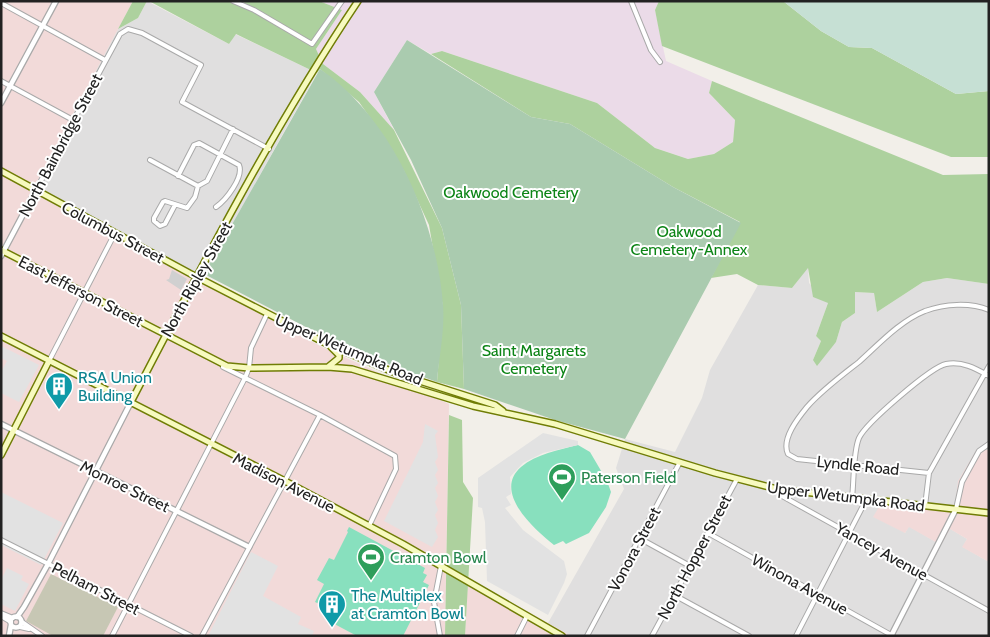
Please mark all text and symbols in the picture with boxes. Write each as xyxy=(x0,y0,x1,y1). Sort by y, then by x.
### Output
street label: North Bainbridge Street xyxy=(15,70,106,220)
park label: Oakwood Cemetery xyxy=(443,183,579,202)
street label: Columbus Street xyxy=(58,197,168,268)
street label: North Ripley Street xyxy=(157,218,236,340)
park label: Oakwood Cemetery-Annex xyxy=(631,222,748,259)
street label: East Jefferson Street xyxy=(15,252,147,331)
street label: Upper Wetumpka Road xyxy=(272,310,425,389)
park label: Saint Margarets Cemetery xyxy=(482,341,587,378)
place label: RSA Union Building xyxy=(78,368,152,405)
building icon: RSA Union Building xyxy=(44,371,74,410)
street label: Madison Avenue xyxy=(230,449,338,516)
street label: Lyndle Road xyxy=(816,452,900,479)
street label: Monroe Street xyxy=(77,457,173,517)
sports icon: Paterson Field xyxy=(547,462,577,501)
place label: Paterson Field xyxy=(581,468,676,487)
street label: Upper Wetumpka Road xyxy=(766,477,926,516)
street label: North Hopper Street xyxy=(654,491,736,623)
street label: Vonora Street xyxy=(604,503,665,595)
street label: Yancey Avenue xyxy=(832,518,931,585)
sports icon: Cramton Bowl xyxy=(356,542,386,581)
place label: Cramton Bowl xyxy=(390,548,487,567)
street label: Winona Avenue xyxy=(748,550,851,619)
street label: Pelham Street xyxy=(49,558,143,619)
place label: The Multiplex at Cramton Bowl xyxy=(351,586,464,623)
building icon: The Multiplex at Cramton Bowl xyxy=(317,589,347,628)

